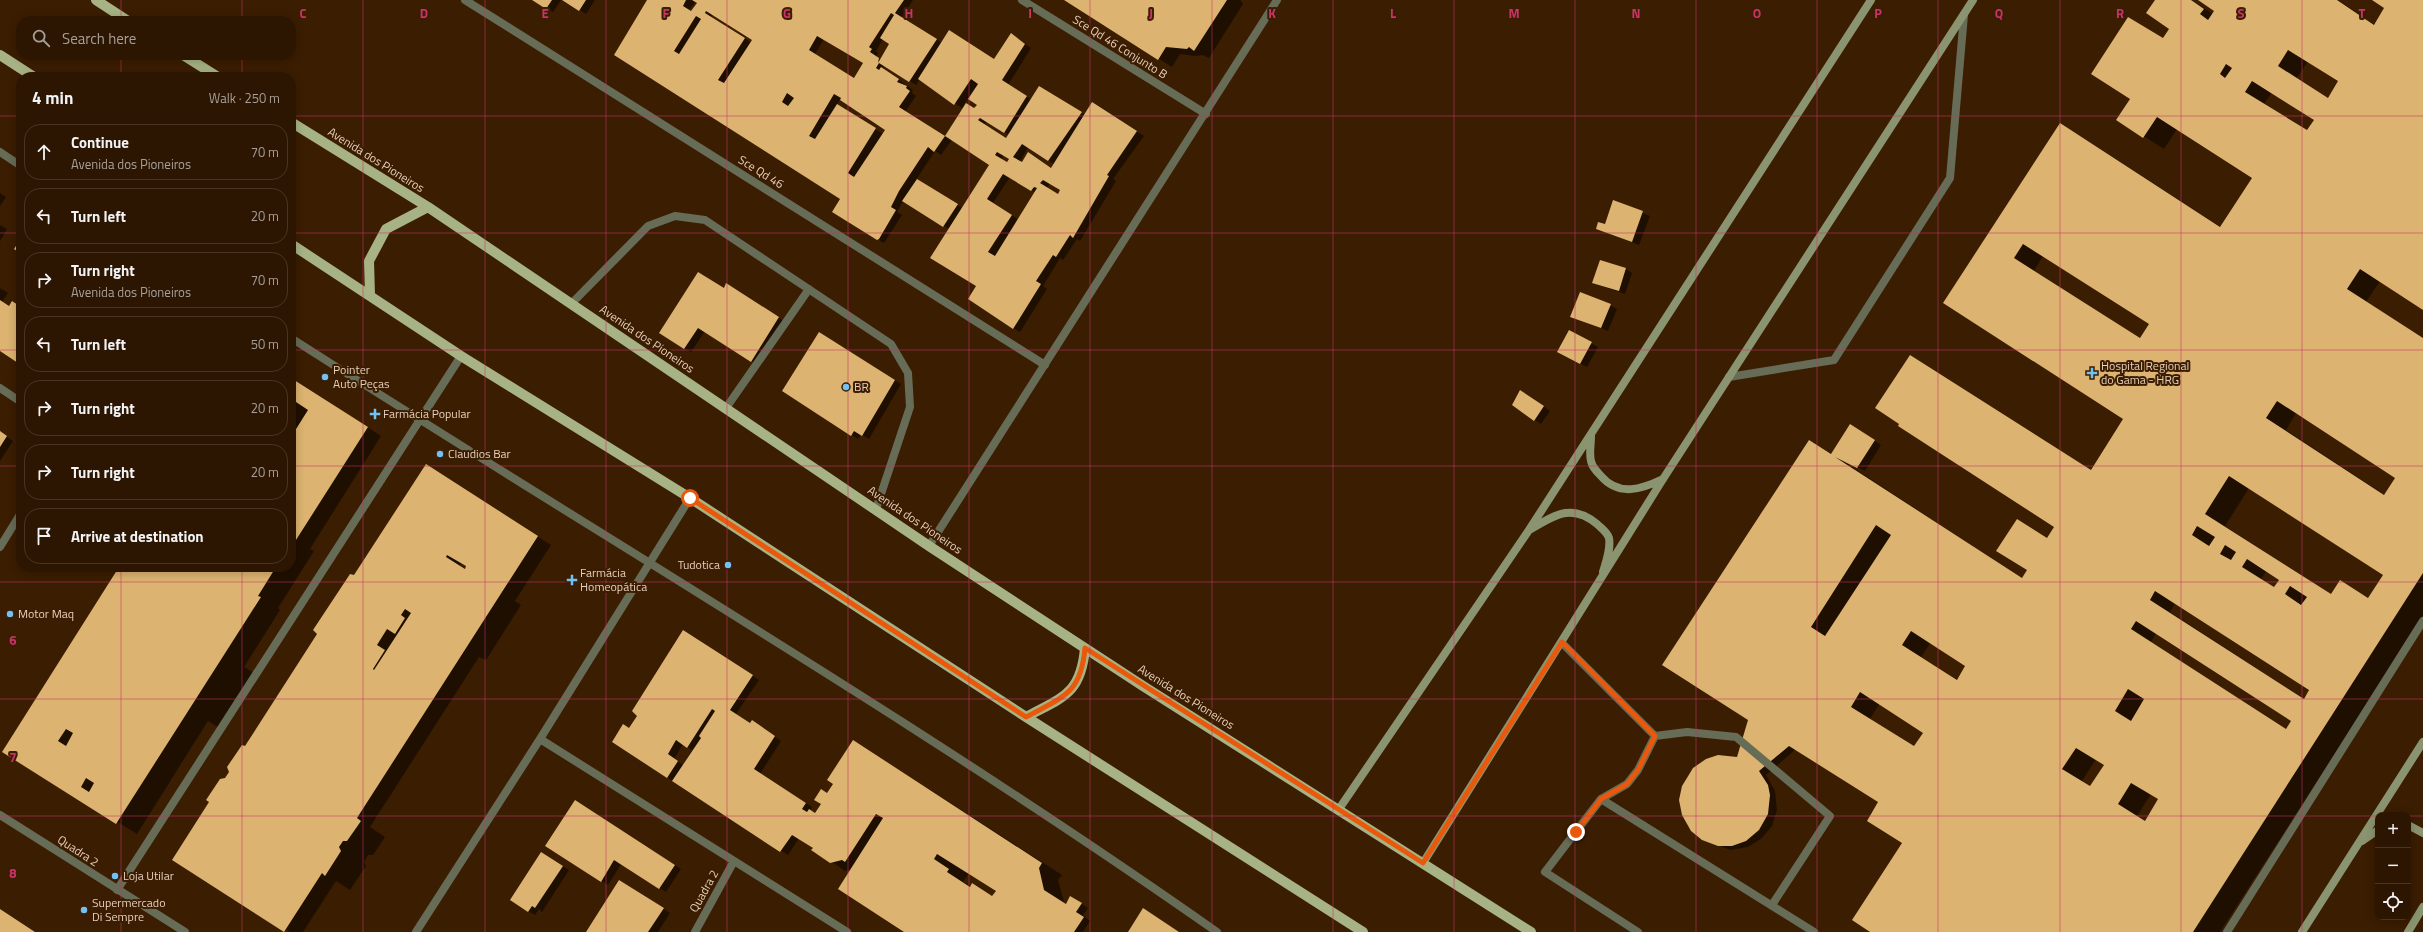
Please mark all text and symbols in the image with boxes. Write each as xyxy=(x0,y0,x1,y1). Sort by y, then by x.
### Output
text: C xyxy=(299,3,307,23)
text: D xyxy=(420,3,428,23)
text: E xyxy=(541,3,549,23)
text: F xyxy=(663,3,670,23)
text: G xyxy=(783,3,791,23)
text: H xyxy=(905,3,913,23)
text: I xyxy=(1028,3,1032,23)
text: J xyxy=(1149,3,1153,23)
text: K xyxy=(1268,3,1276,23)
text: L xyxy=(1390,3,1396,23)
text: M xyxy=(1508,3,1520,23)
text: N xyxy=(1631,3,1641,23)
text: O xyxy=(1753,3,1761,23)
text: P xyxy=(1874,3,1882,23)
text: Q xyxy=(1995,3,2003,23)
text: R xyxy=(2116,3,2124,23)
text: S xyxy=(2237,3,2245,23)
text: T xyxy=(2359,3,2366,23)
street label: Sce Qd 46 Conjunto B xyxy=(1069,10,1171,83)
search box xyxy=(16,16,296,60)
icon: search xyxy=(30,27,52,49)
text: Search here xyxy=(62,27,136,50)
text: 4 min xyxy=(32,85,73,111)
text: Walk · 250 m xyxy=(209,88,280,108)
street label: Avenida dos Pioneiros xyxy=(324,122,429,197)
text: Continue xyxy=(71,131,129,154)
icon: ahead xyxy=(33,141,55,163)
text: 70 m xyxy=(251,142,279,162)
street label: Sce Qd 46 xyxy=(735,150,788,193)
text: Avenida dos Pioneiros xyxy=(71,154,191,174)
icon: left xyxy=(33,205,55,227)
text: Turn left xyxy=(71,205,126,228)
text: 20 m xyxy=(251,206,279,226)
text: Turn right xyxy=(71,259,135,282)
icon: right xyxy=(33,269,55,291)
text: 70 m xyxy=(251,270,279,290)
text: Avenida dos Pioneiros xyxy=(71,282,191,302)
street label: Avenida dos Pioneiros xyxy=(596,300,699,378)
icon: left xyxy=(33,333,55,355)
text: Turn left xyxy=(71,333,126,356)
text: 50 m xyxy=(251,334,279,354)
place label: Hospital Regional do Gama - HRG xyxy=(2101,356,2189,389)
place label: Pointer Auto Peças xyxy=(333,360,390,393)
marker: Hospital Regional do Gama - HRG xyxy=(2086,367,2098,379)
marker: Pointer Auto Peças xyxy=(320,372,330,382)
place label: BR xyxy=(854,377,869,396)
marker: BR xyxy=(841,382,851,392)
icon: right xyxy=(33,397,55,419)
text: Turn right xyxy=(71,397,135,420)
text: 20 m xyxy=(251,398,279,418)
place label: Farmácia Popular xyxy=(383,404,471,423)
marker: Farmácia Popular xyxy=(370,409,380,419)
place label: Claudios Bar xyxy=(448,444,511,463)
marker: Claudios Bar xyxy=(435,449,445,459)
icon: right xyxy=(33,461,55,483)
text: Turn right xyxy=(71,461,135,484)
text: 20 m xyxy=(251,462,279,482)
street label: Avenida dos Pioneiros xyxy=(864,481,967,559)
route start xyxy=(681,489,699,507)
icon: arrive xyxy=(33,525,55,547)
text: Arrive at destination xyxy=(71,525,204,548)
place label: Tudotica xyxy=(678,555,720,574)
marker: Tudotica xyxy=(723,560,733,570)
place label: Farmácia Homeopática xyxy=(580,563,647,596)
marker: Farmácia Homeopática xyxy=(567,575,577,585)
place label: Motor Maq xyxy=(18,604,74,623)
marker: Motor Maq xyxy=(5,609,15,619)
text: 6 xyxy=(9,630,17,650)
street label: Avenida dos Pioneiros xyxy=(1134,659,1239,734)
text: 7 xyxy=(9,747,17,767)
map controls xyxy=(2375,812,2411,920)
button: + xyxy=(2375,812,2411,848)
route end xyxy=(1567,823,1585,841)
street label: Quadra 2 xyxy=(54,830,103,871)
button: − xyxy=(2375,848,2411,884)
text: 8 xyxy=(9,863,17,883)
place label: Loja Utilar xyxy=(123,866,174,885)
street label: Quadra 2 xyxy=(684,866,723,916)
marker: Loja Utilar xyxy=(110,871,120,881)
button: locate xyxy=(2375,884,2411,920)
place label: Supermercado Di Sempre xyxy=(92,893,165,926)
marker: Supermercado Di Sempre xyxy=(79,905,89,915)

